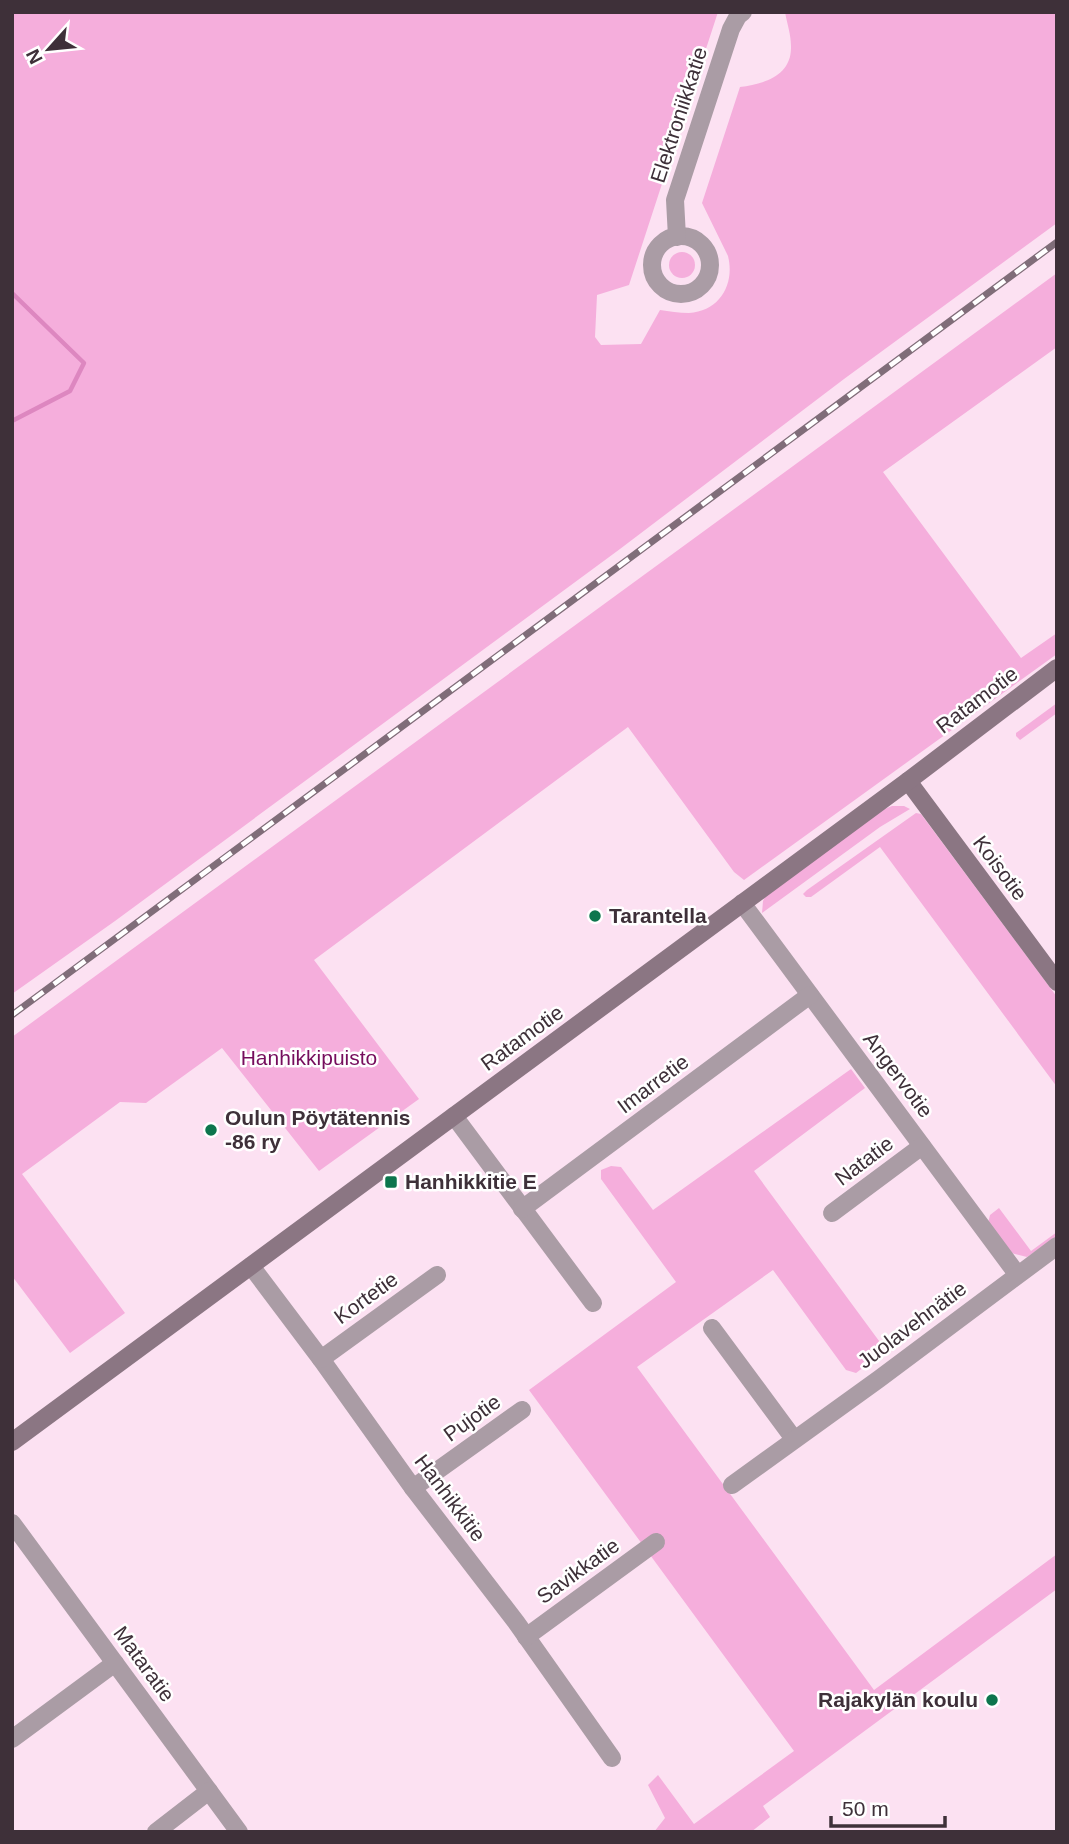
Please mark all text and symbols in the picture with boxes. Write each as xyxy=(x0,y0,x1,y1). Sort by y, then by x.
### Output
north arrow xyxy=(14,14,84,84)
street label: Elektroniikkatie xyxy=(646,44,711,186)
text: N xyxy=(22,46,47,67)
street label: Ratamotie xyxy=(932,662,1022,738)
street label: Koisotie xyxy=(969,831,1032,904)
place label: Tarantella xyxy=(609,904,707,927)
marker: Tarantella xyxy=(587,908,603,924)
street label: Ratamotie xyxy=(476,1000,567,1075)
street label: Angervotie xyxy=(859,1028,938,1122)
park label: Hanhikkipuisto xyxy=(241,1046,377,1069)
street label: Imarretie xyxy=(613,1049,693,1118)
place label: Oulun Pöytätennis -86 ry xyxy=(225,1106,411,1153)
marker: Oulun Pöytätennis -86 ry xyxy=(203,1122,219,1138)
street label: Natatie xyxy=(830,1131,897,1190)
place label: Hanhikkitie E xyxy=(405,1170,537,1193)
marker: Hanhikkitie E xyxy=(383,1174,399,1190)
street label: Kortetie xyxy=(330,1267,402,1328)
street label: Juolavehnätie xyxy=(853,1276,970,1373)
street label: Pujotie xyxy=(439,1389,504,1446)
street label: Hanhikkitie xyxy=(410,1450,490,1546)
street label: Savikkatie xyxy=(532,1533,623,1608)
street label: Mataratie xyxy=(109,1622,179,1706)
place label: Rajakylän koulu xyxy=(818,1688,978,1711)
marker: Rajakylän koulu xyxy=(984,1692,1000,1708)
scale bar xyxy=(831,1784,945,1828)
text: 50 m xyxy=(842,1797,889,1820)

